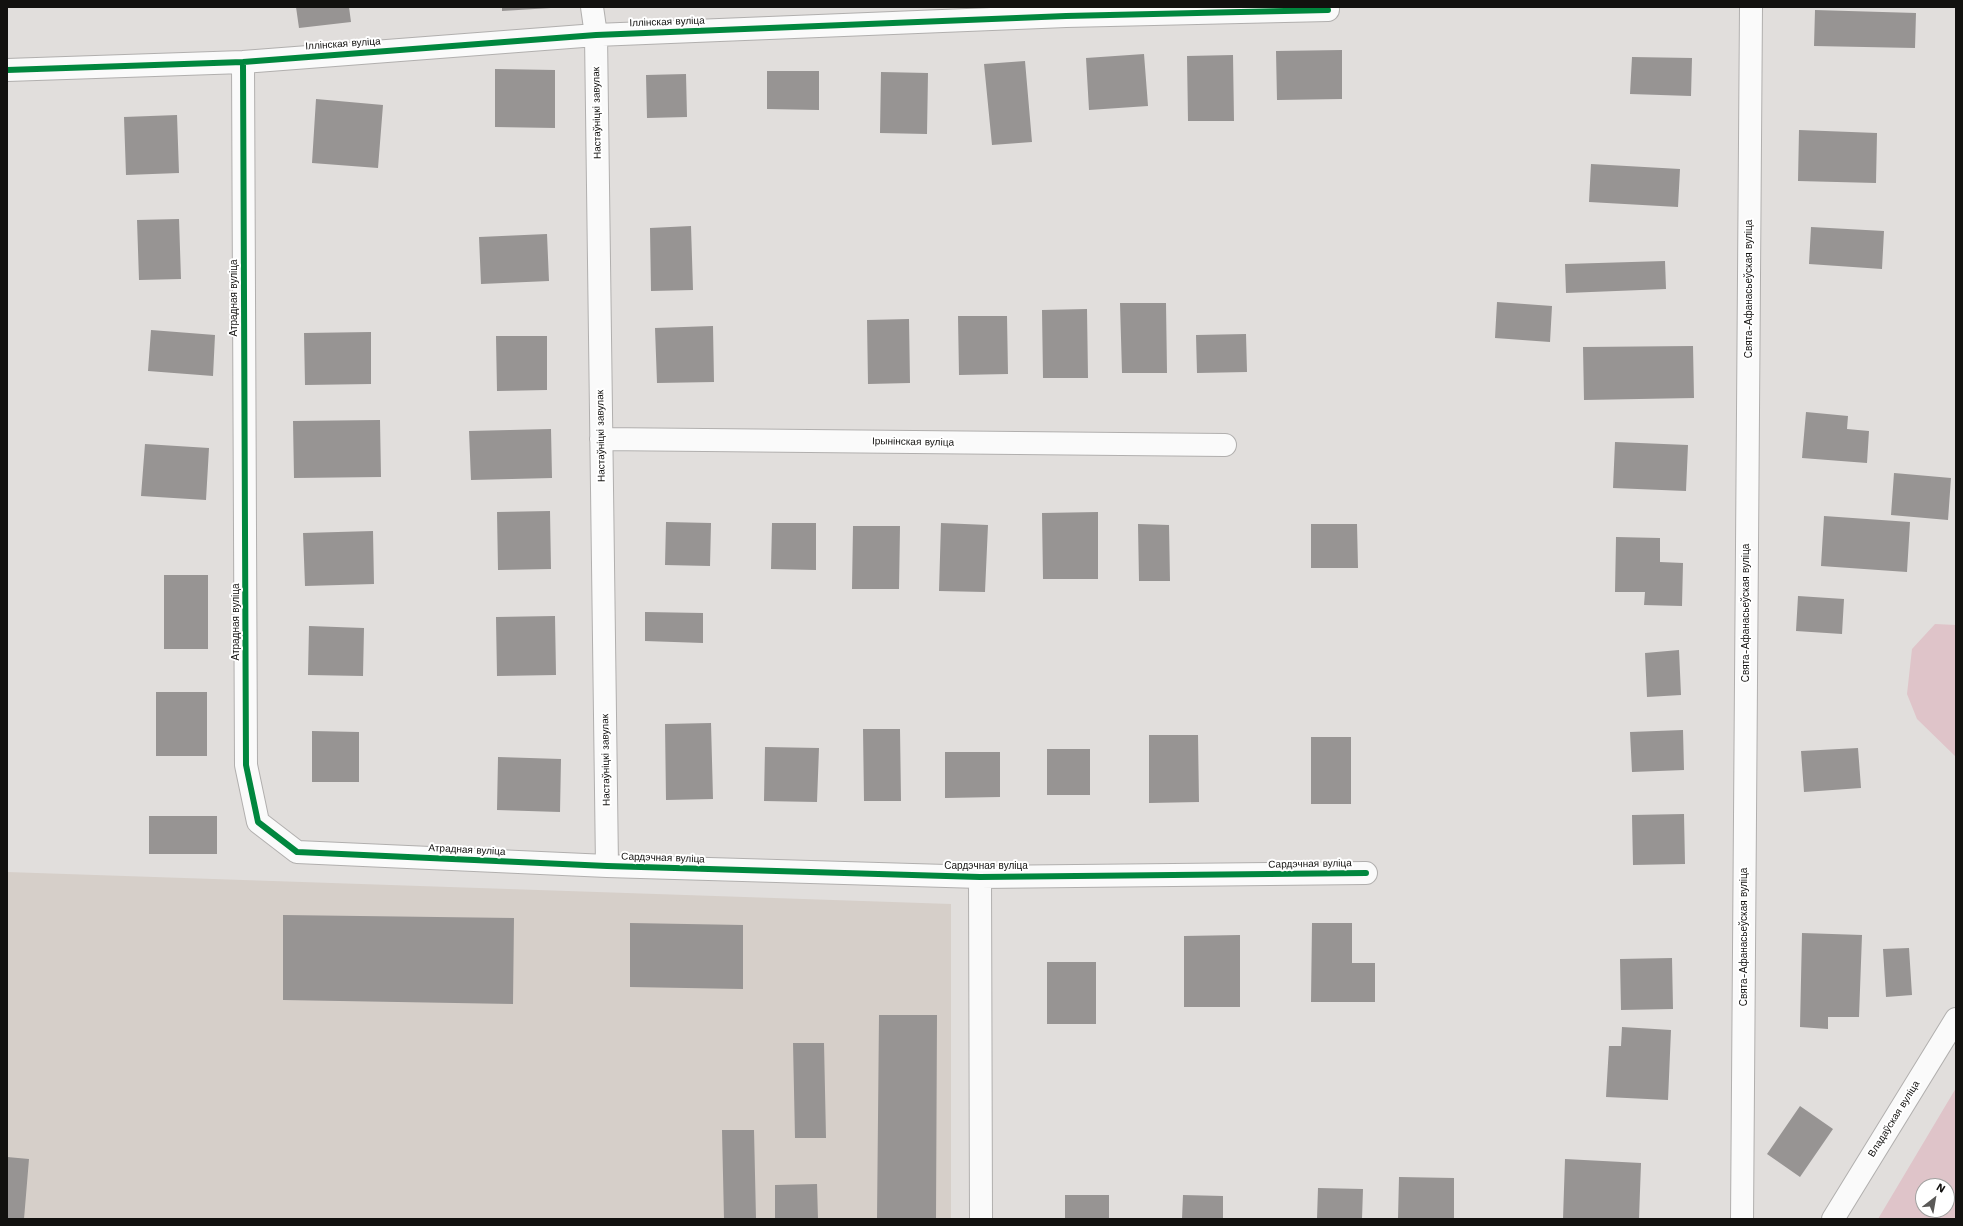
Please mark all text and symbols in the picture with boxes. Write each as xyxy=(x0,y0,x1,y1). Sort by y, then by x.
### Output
street label: Іллінская вуліца xyxy=(629,15,705,29)
street label: Іллінская вуліца xyxy=(305,35,381,53)
street label: Настаўніцкі завулак xyxy=(590,67,604,159)
street label: Свята-Афанасьеўская вуліца xyxy=(1743,220,1755,358)
street label: Атрадная вуліца xyxy=(228,259,240,337)
street label: Настаўніцкі завулак xyxy=(594,390,608,482)
street label: Ірынінская вуліца xyxy=(872,435,954,449)
street label: Свята-Афанасьеўская вуліца xyxy=(1740,544,1752,682)
street label: Атрадная вуліца xyxy=(230,583,242,661)
street label: Настаўніцкі завулак xyxy=(599,714,613,806)
street label: Атрадная вуліца xyxy=(428,842,506,858)
street label: Сардэчная вуліца xyxy=(621,851,705,865)
street label: Сардэчная вуліца xyxy=(1268,857,1352,871)
street label: Сардэчная вуліца xyxy=(944,860,1028,872)
street label: Свята-Афанасьеўская вуліца xyxy=(1738,868,1750,1006)
street label: Владаўская вуліца xyxy=(1866,1079,1922,1159)
north arrow xyxy=(1915,1178,1955,1218)
text: N xyxy=(1934,1180,1948,1196)

